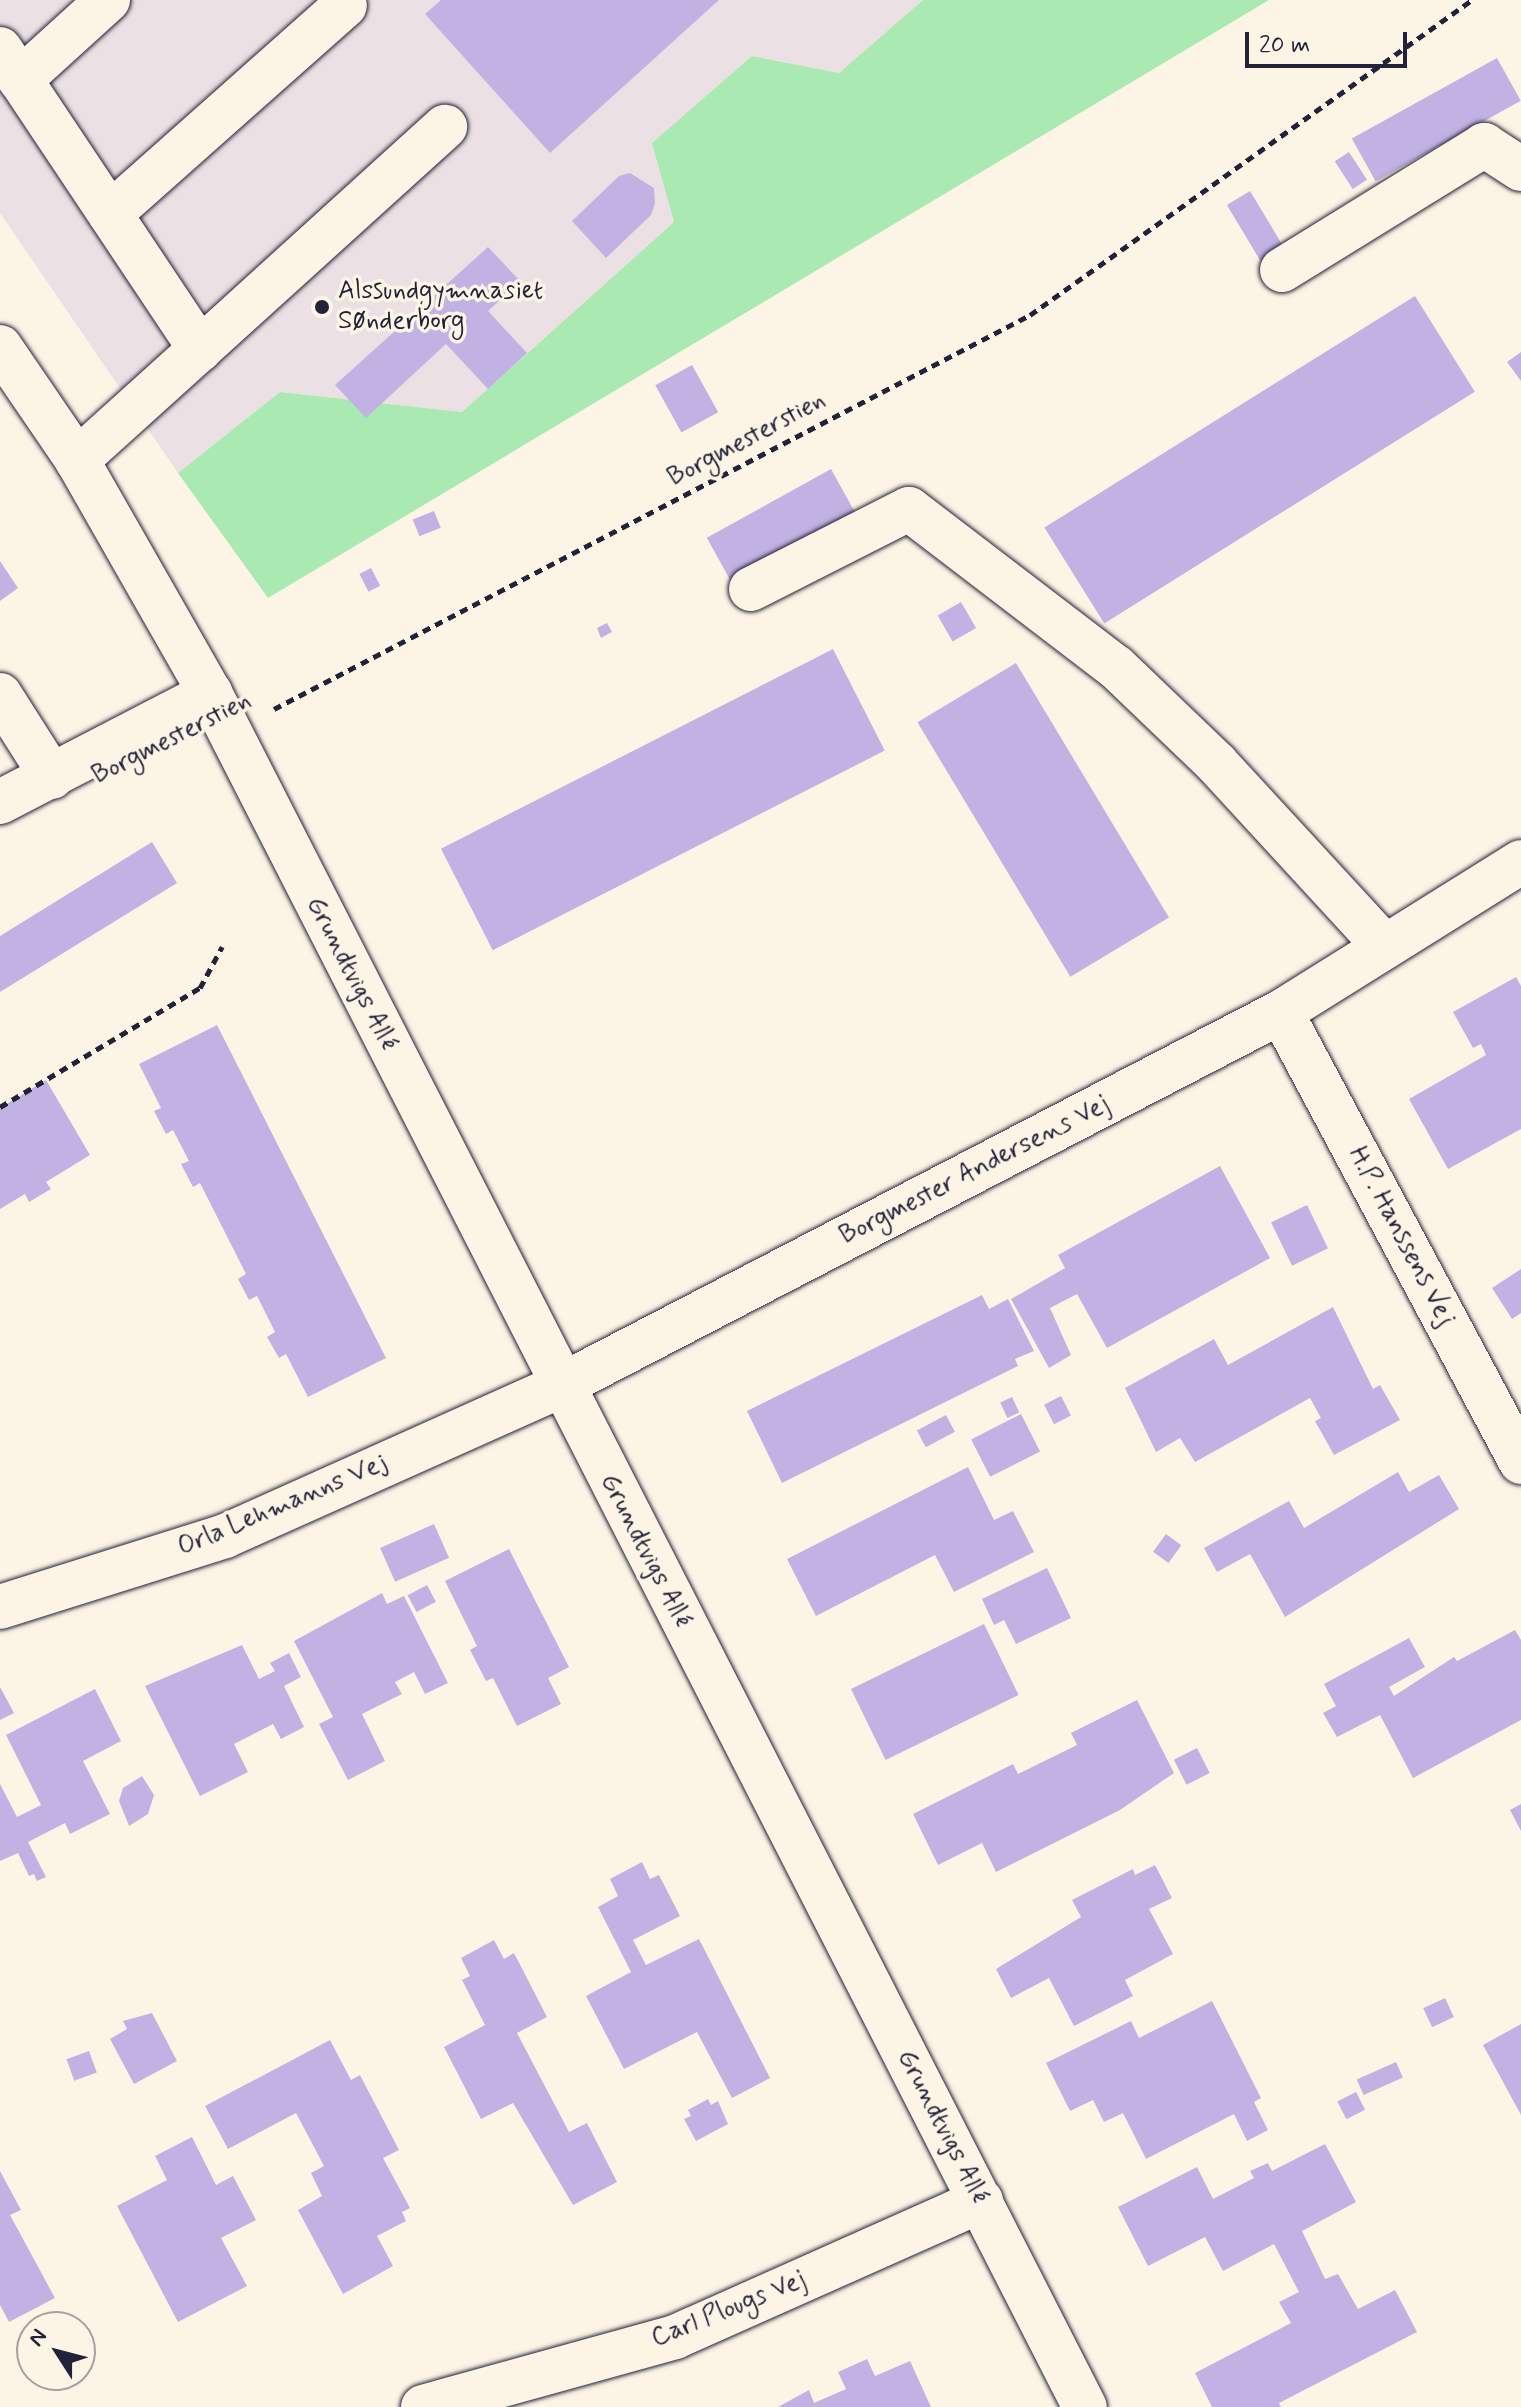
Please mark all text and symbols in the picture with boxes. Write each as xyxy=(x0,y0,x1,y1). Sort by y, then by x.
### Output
scale bar xyxy=(1249,16,1411,66)
text: 20 m xyxy=(1259,30,1310,61)
place label: Alssundgymnasiet Sønderborg xyxy=(338,276,543,338)
marker: Alssundgymnasiet Sønderborg xyxy=(313,298,331,316)
street label: Borgmesterstien xyxy=(663,385,831,495)
street label: Borgmesterstien xyxy=(87,686,257,792)
street label: Grundtvigs Allé xyxy=(298,891,404,1057)
street label: Borgmester Andersens Vej xyxy=(837,1091,1113,1251)
street label: H.P. Hanssens Vej xyxy=(1341,1142,1461,1332)
street label: Orla Lehmanns Vej xyxy=(175,1448,391,1564)
street label: Grundtvigs Allé xyxy=(592,1468,698,1634)
street label: Grundtvigs Allé xyxy=(889,2044,995,2210)
street label: Carl Plougs Vej xyxy=(646,2264,812,2356)
north arrow xyxy=(16,2311,96,2391)
text: N xyxy=(23,2324,54,2352)

